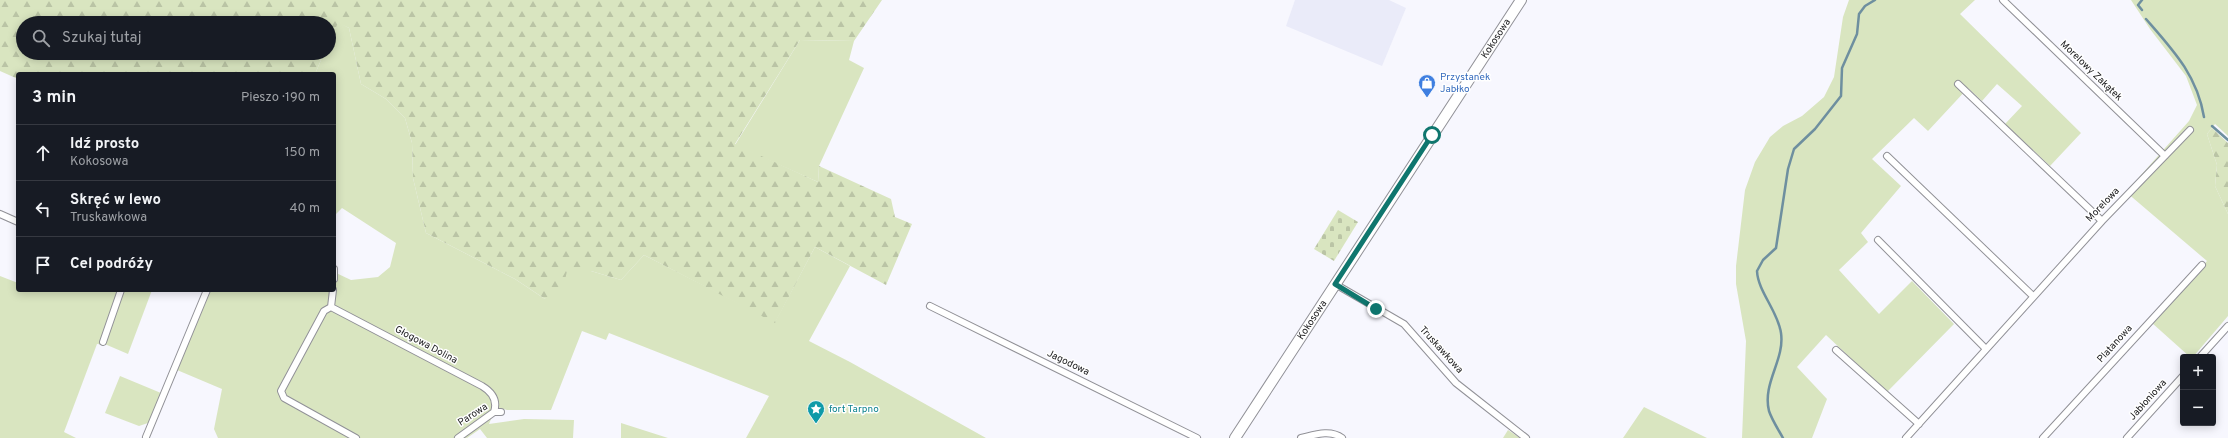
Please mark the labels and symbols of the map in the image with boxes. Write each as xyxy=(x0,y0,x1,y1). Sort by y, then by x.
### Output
street label: Kokosowa xyxy=(1478,16,1513,61)
street label: Morelowy Zakątek xyxy=(2057,38,2125,104)
place label: Przystanek Jabłko xyxy=(1440,71,1490,96)
shop icon: Przystanek Jabłko xyxy=(1417,73,1437,98)
route start xyxy=(1423,126,1441,144)
street label: Morelowa xyxy=(2083,185,2123,225)
street label: Kokosowa xyxy=(1294,298,1330,342)
route end xyxy=(1367,300,1385,318)
street label: Platanowa xyxy=(2095,322,2135,366)
street label: Głogowa Dolina xyxy=(392,323,460,367)
street label: Truskawkowa xyxy=(1416,324,1466,376)
street label: Jagodowa xyxy=(1045,347,1091,379)
street label: Jabłoniowa xyxy=(2126,377,2170,423)
place icon: fort Tarpno xyxy=(806,399,826,424)
street label: Parowa xyxy=(456,401,490,429)
place label: fort Tarpno xyxy=(829,403,879,416)

